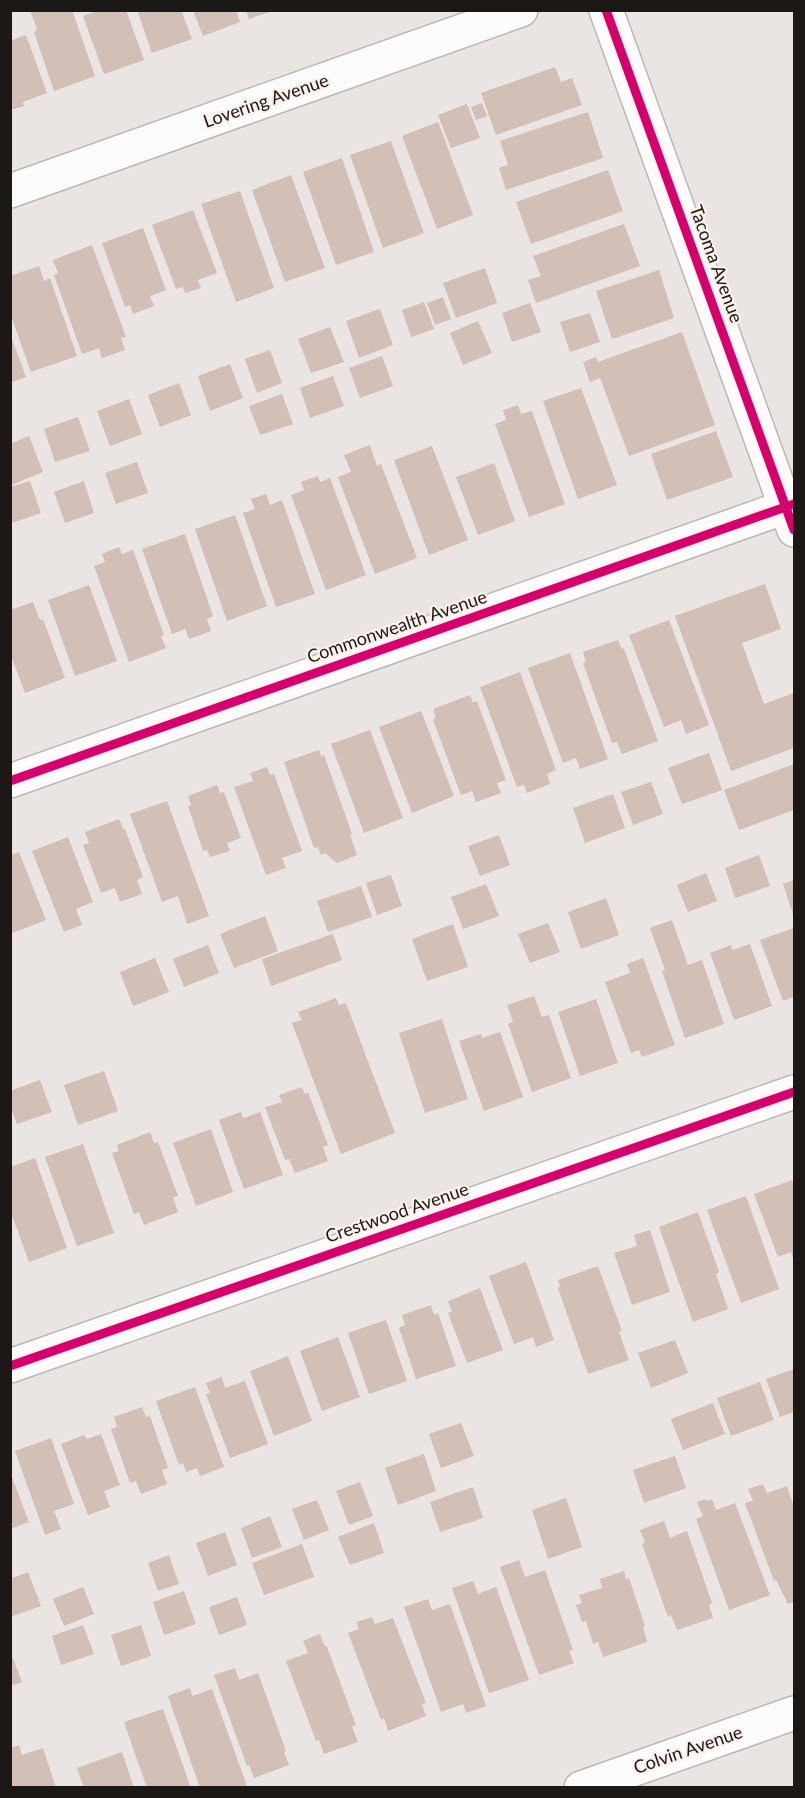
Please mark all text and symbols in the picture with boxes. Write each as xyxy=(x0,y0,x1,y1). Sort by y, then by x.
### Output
street label: Lovering Avenue xyxy=(200,68,331,132)
street label: Tacoma Avenue xyxy=(685,202,748,325)
street label: Commonwealth Avenue xyxy=(304,585,489,667)
street label: Crestwood Avenue xyxy=(322,1177,471,1247)
street label: Colvin Avenue xyxy=(630,1720,745,1778)

